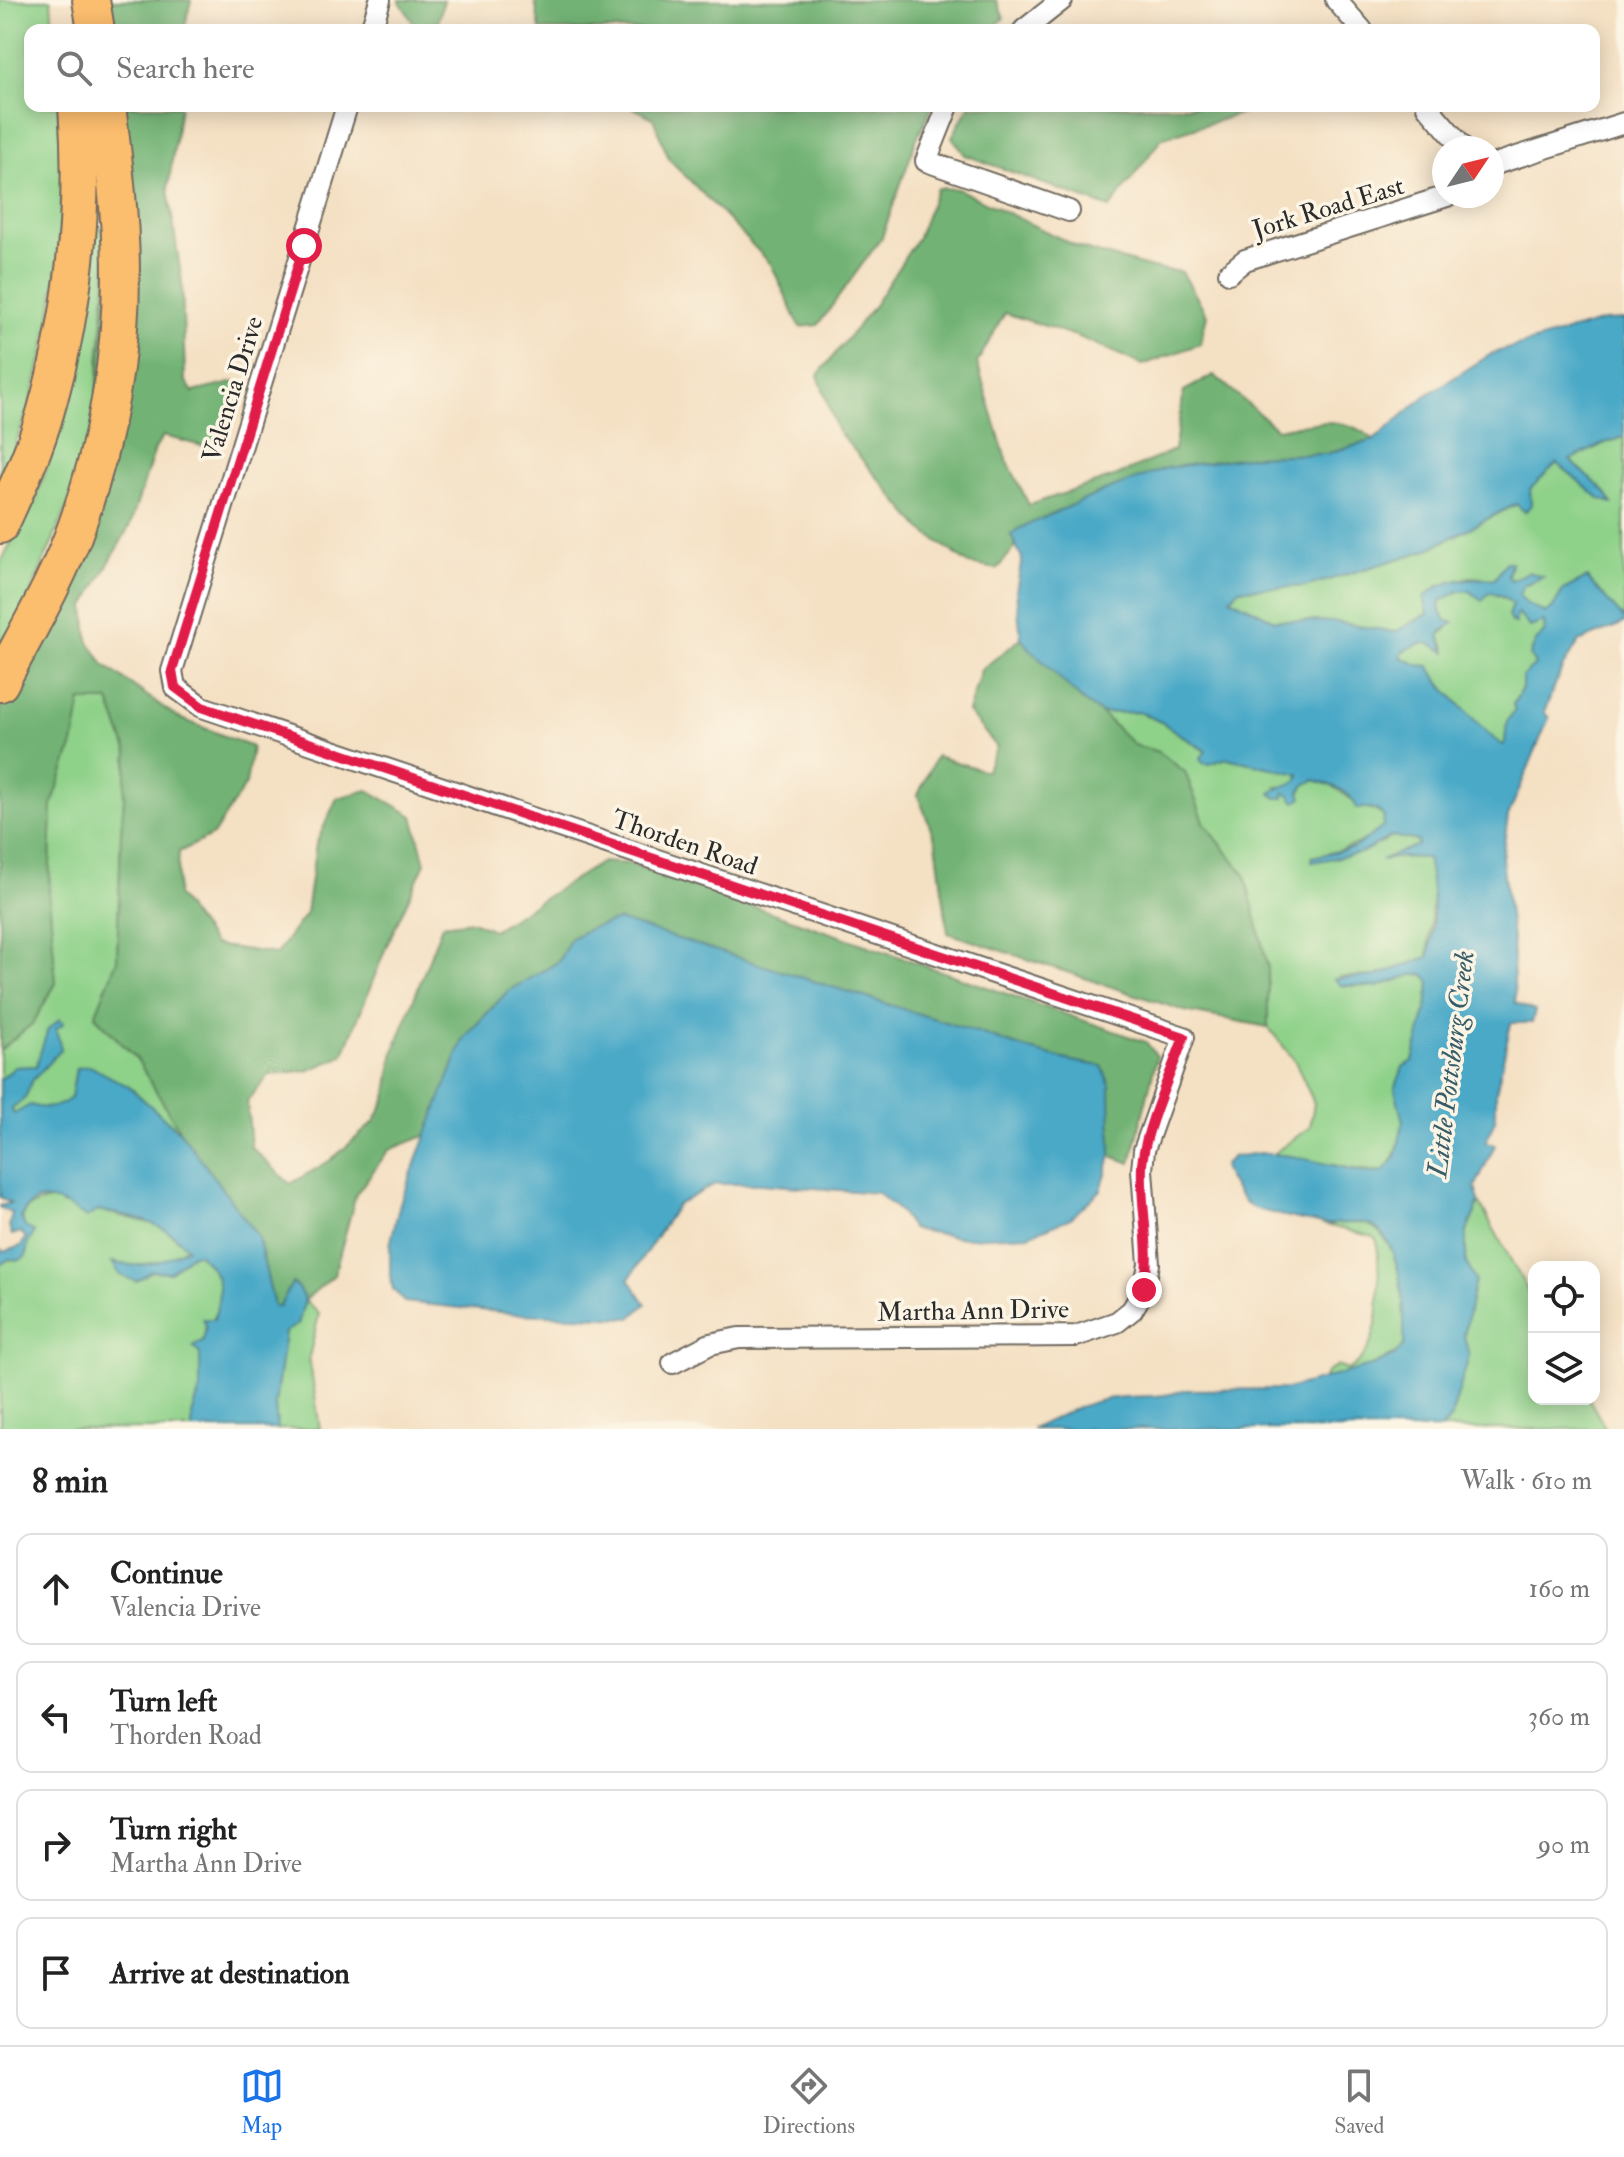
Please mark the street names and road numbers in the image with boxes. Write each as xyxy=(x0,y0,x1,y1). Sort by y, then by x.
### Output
street label: Jork Road East xyxy=(1248,170,1408,246)
street label: Valencia Drive xyxy=(196,312,270,466)
street label: Thorden Road xyxy=(608,803,762,883)
street label: Martha Ann Drive xyxy=(877,1293,1069,1329)

